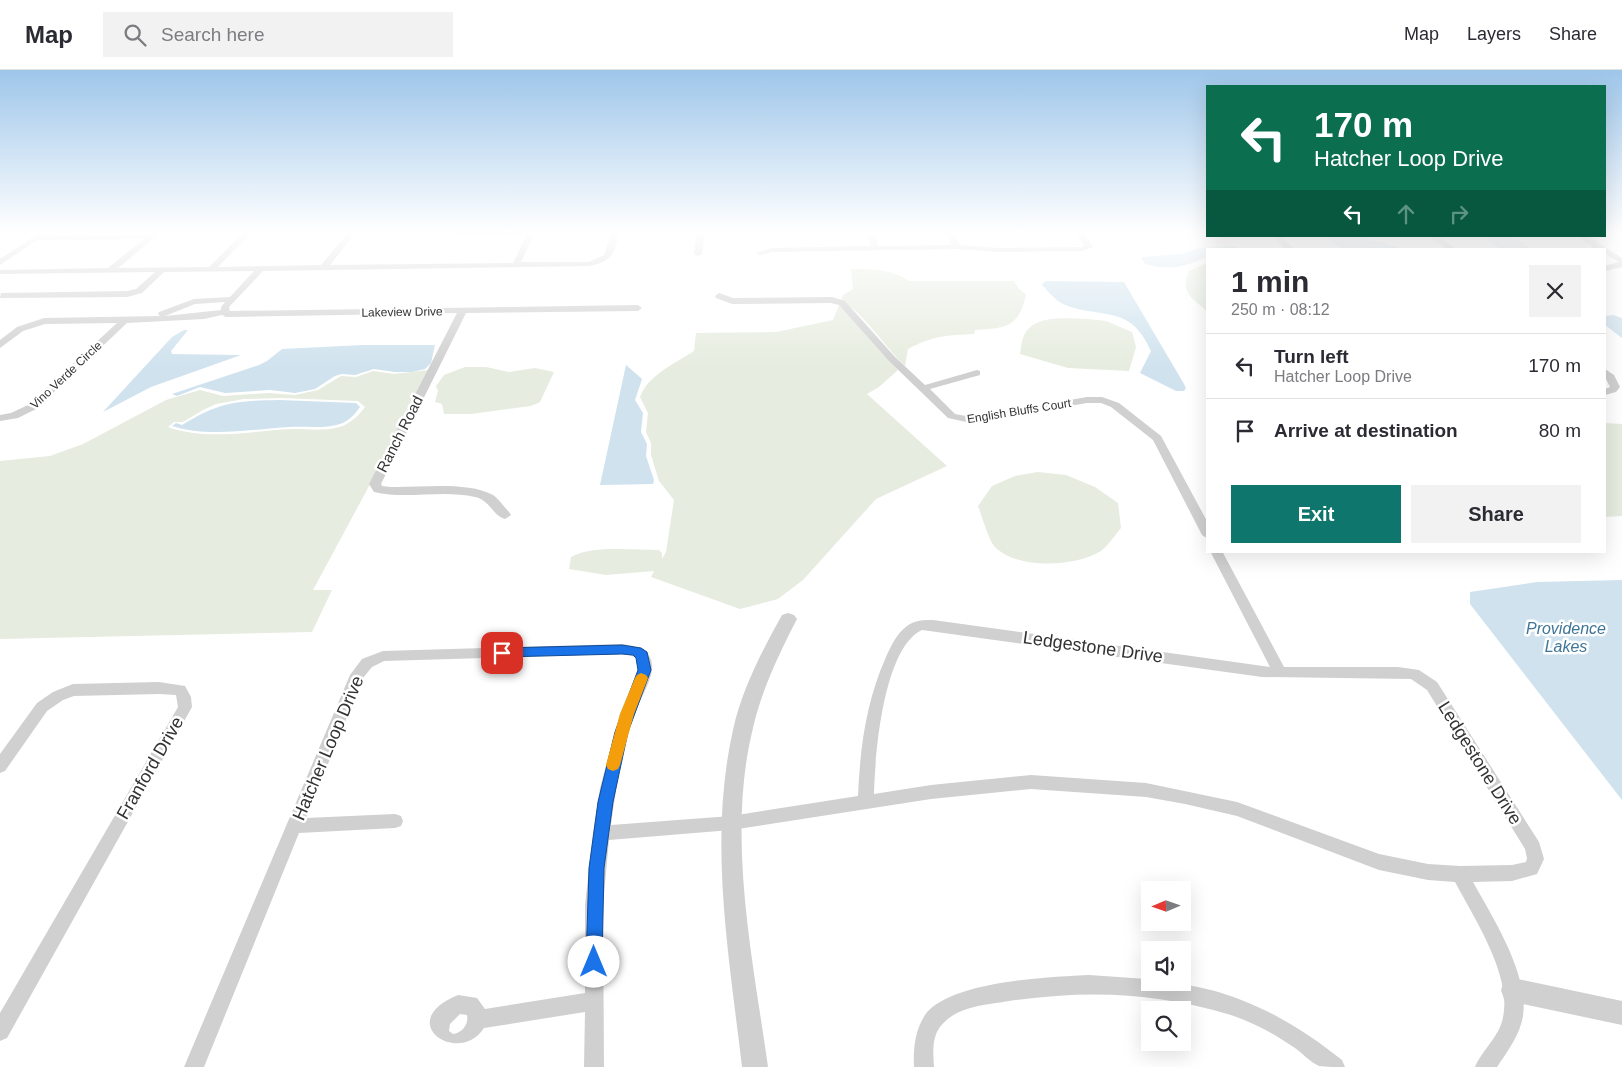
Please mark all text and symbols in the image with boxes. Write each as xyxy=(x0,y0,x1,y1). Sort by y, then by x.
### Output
search box xyxy=(103,12,453,57)
text: Map xyxy=(25,21,73,48)
icon: search xyxy=(121,21,149,49)
text: Search here xyxy=(161,24,265,45)
text: Map xyxy=(1404,24,1439,44)
text: Layers xyxy=(1467,24,1521,44)
text: Share xyxy=(1549,24,1597,44)
icon: left xyxy=(1231,105,1296,170)
text: 170 m xyxy=(1314,105,1413,144)
text: Hatcher Loop Drive xyxy=(1314,146,1504,171)
icon: left xyxy=(1339,200,1367,228)
icon: ahead xyxy=(1392,200,1420,228)
icon: right xyxy=(1445,200,1473,228)
text: 1 min xyxy=(1231,265,1309,298)
button: close xyxy=(1529,265,1581,317)
text: 250 m · 08:12 xyxy=(1231,301,1330,318)
street label: Lakeview Drive xyxy=(361,304,443,320)
street label: Vino Verde Circle xyxy=(27,338,105,412)
text: Turn left xyxy=(1274,346,1349,367)
icon: left xyxy=(1231,352,1259,380)
text: 170 m xyxy=(1528,355,1581,376)
text: Hatcher Loop Drive xyxy=(1274,368,1412,385)
street label: Ranch Road xyxy=(373,393,426,475)
street label: English Bluffs Court xyxy=(966,396,1073,426)
icon: arrive xyxy=(1231,417,1259,445)
text: Arrive at destination xyxy=(1274,420,1458,441)
text: 80 m xyxy=(1539,420,1581,441)
button: Exit xyxy=(1231,485,1401,543)
button: Share xyxy=(1411,485,1581,543)
water label: Providence Lakes xyxy=(1526,620,1606,655)
street label: Ledgestone Drive xyxy=(1022,627,1164,667)
pin xyxy=(481,632,523,674)
icon: arrive xyxy=(488,639,516,667)
street label: Hatcher Loop Drive xyxy=(288,673,368,823)
street label: Ledgestone Drive xyxy=(1434,698,1526,828)
street label: Franford Drive xyxy=(113,713,187,823)
north arrow xyxy=(1141,881,1191,931)
map controls xyxy=(1141,881,1191,1051)
position arrow xyxy=(567,935,619,987)
button: sound xyxy=(1141,941,1191,991)
button: search xyxy=(1141,1001,1191,1051)

